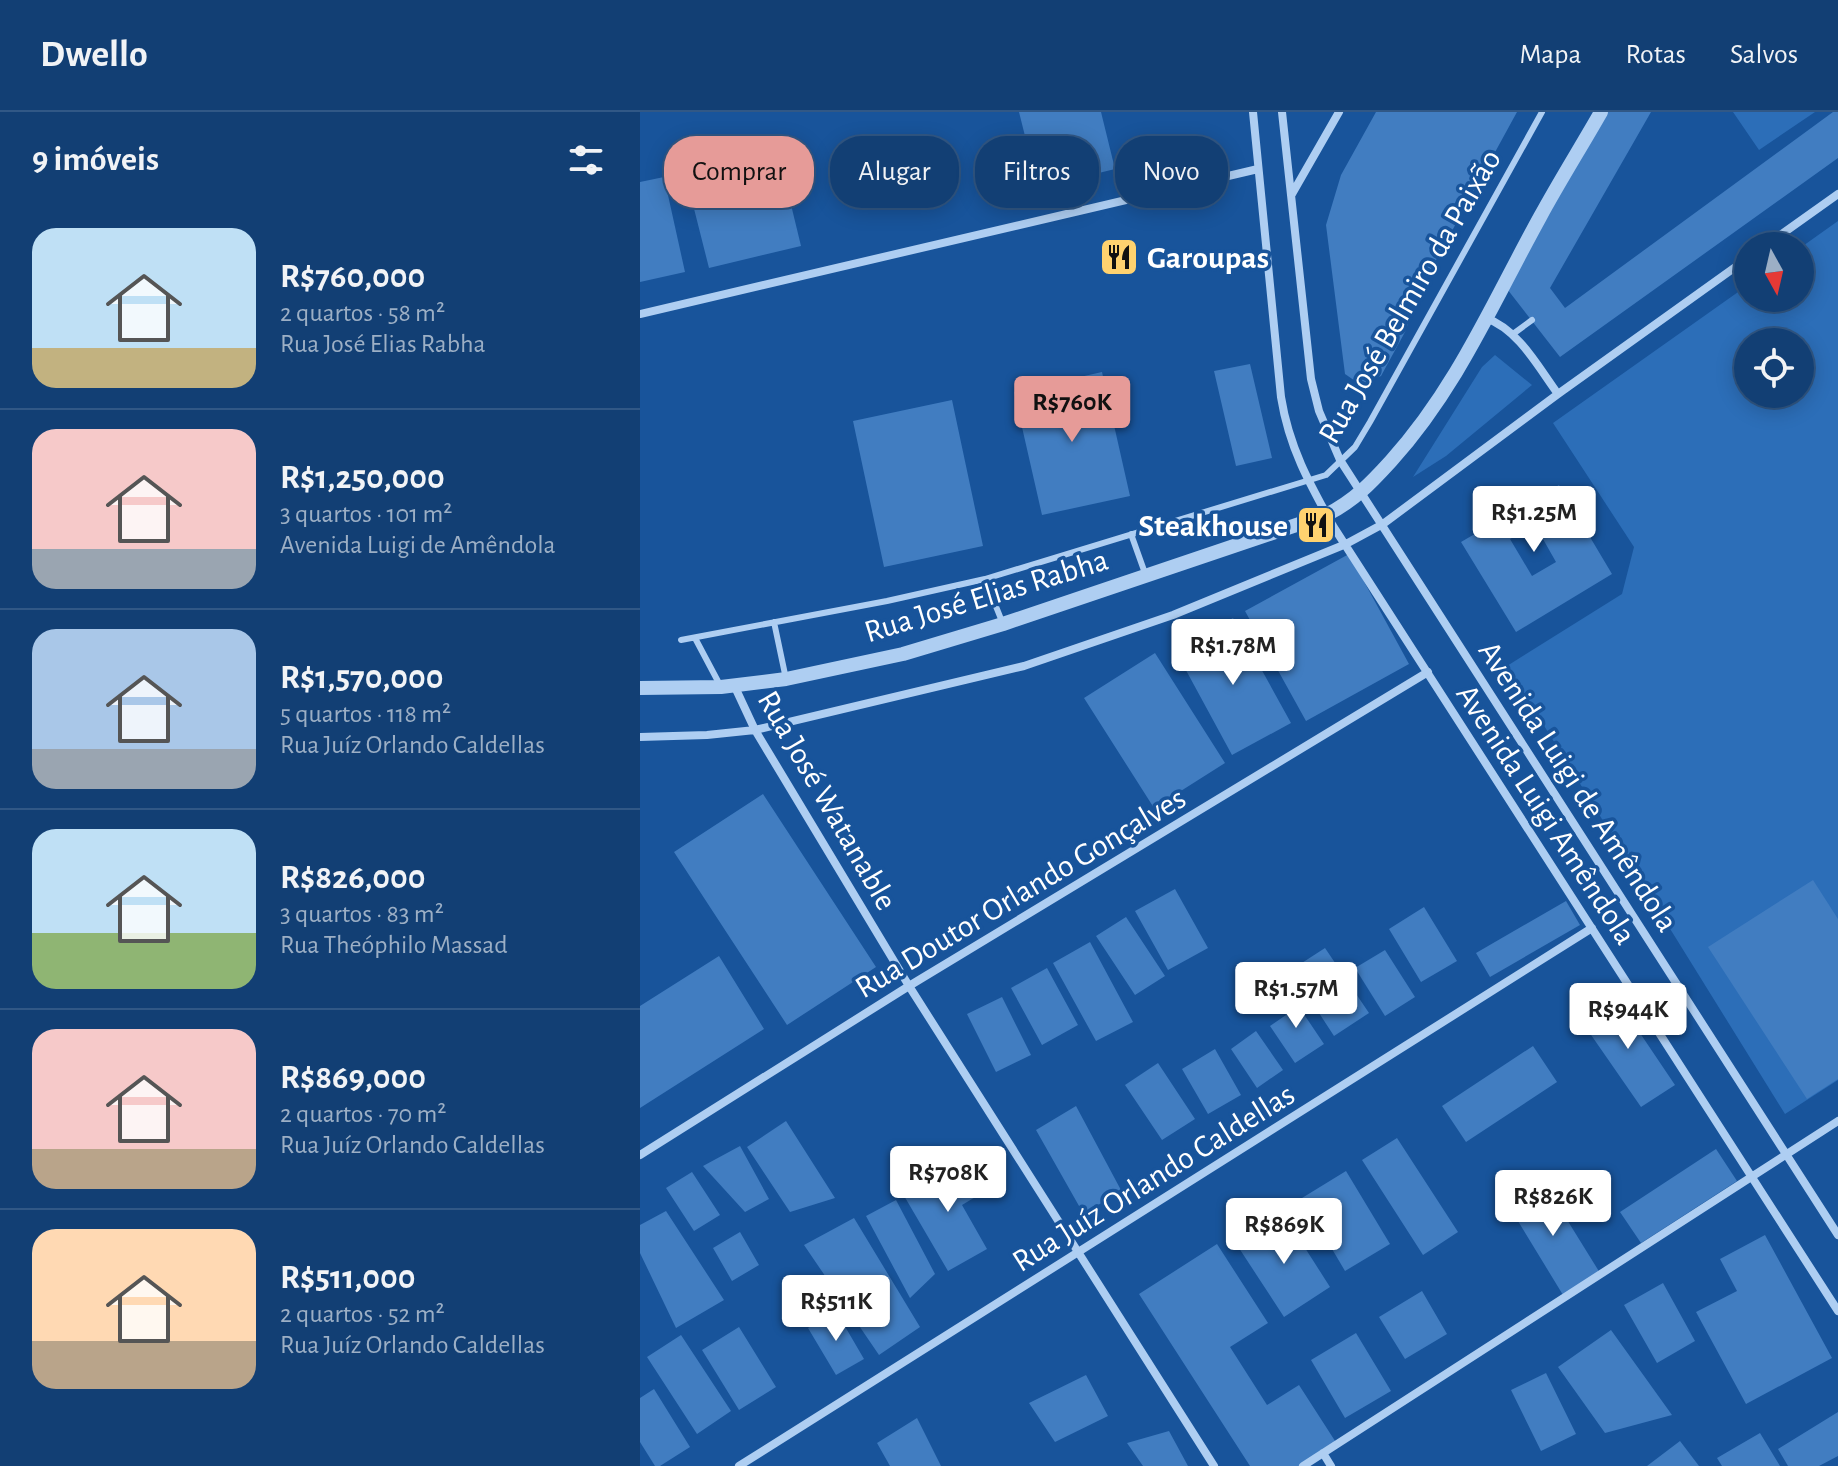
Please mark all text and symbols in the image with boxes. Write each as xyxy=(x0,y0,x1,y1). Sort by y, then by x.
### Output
text: Dwello xyxy=(40,36,148,74)
text: Mapa xyxy=(1520,41,1581,69)
text: Rotas xyxy=(1625,41,1686,69)
text: Salvos xyxy=(1730,41,1798,69)
chip: Comprar xyxy=(664,136,814,208)
chip: Alugar xyxy=(830,136,959,208)
chip: Filtros xyxy=(975,136,1099,208)
chip: Novo xyxy=(1115,136,1228,208)
icon: filters xyxy=(564,138,608,182)
text: 9 imóveis xyxy=(32,143,159,177)
street label: Rua José Belmiro da Paixão xyxy=(1313,144,1507,449)
north arrow xyxy=(1734,232,1814,312)
map controls xyxy=(1734,232,1814,408)
restaurant icon: Garoupas xyxy=(1098,236,1140,278)
place label: Garoupas xyxy=(1147,242,1269,274)
icon: home xyxy=(96,260,192,356)
text: R$760,000 xyxy=(280,260,425,294)
text: 2 quartos · 58 m² xyxy=(280,300,445,326)
button: locate xyxy=(1734,328,1814,408)
text: Rua José Elias Rabha xyxy=(280,331,486,357)
pin: R$760K xyxy=(1007,376,1137,444)
text: R$760K xyxy=(1032,389,1112,415)
icon: home xyxy=(96,461,192,557)
text: R$1,250,000 xyxy=(280,461,445,495)
pin: R$1.25M xyxy=(1460,486,1608,554)
text: R$1.25M xyxy=(1491,499,1577,525)
text: 3 quartos · 101 m² xyxy=(280,501,452,527)
restaurant icon: Steakhouse xyxy=(1295,504,1337,546)
place label: Steakhouse xyxy=(1138,510,1288,542)
text: Avenida Luigi de Amêndola xyxy=(280,532,556,558)
street label: Rua José Elias Rabha xyxy=(861,544,1112,648)
pin: R$1.78M xyxy=(1159,619,1307,687)
text: R$1.78M xyxy=(1189,632,1277,658)
street label: Avenida Luigi de Amêndola xyxy=(1472,636,1684,937)
icon: home xyxy=(96,661,192,757)
text: R$1,570,000 xyxy=(280,661,443,695)
street label: Avenida Luigi Amêndola xyxy=(1450,679,1642,950)
street label: Rua José Watanable xyxy=(752,686,903,915)
text: 5 quartos · 118 m² xyxy=(280,701,451,727)
text: Rua Juíz Orlando Caldellas xyxy=(280,732,545,758)
street label: Rua Doutor Orlando Gonçalves xyxy=(850,782,1191,1004)
icon: home xyxy=(96,861,192,957)
text: R$826,000 xyxy=(280,861,426,895)
text: 3 quartos · 83 m² xyxy=(280,901,444,927)
text: Rua Theóphilo Massad xyxy=(280,932,508,958)
pin: R$1.57M xyxy=(1222,962,1370,1030)
text: R$1.57M xyxy=(1253,975,1339,1001)
pin: R$944K xyxy=(1563,983,1693,1051)
text: R$944K xyxy=(1588,996,1668,1022)
icon: home xyxy=(96,1061,192,1157)
text: R$869,000 xyxy=(280,1061,426,1095)
street label: Rua Juíz Orlando Caldellas xyxy=(1007,1078,1300,1278)
text: 2 quartos · 70 m² xyxy=(280,1101,446,1127)
text: Rua Juíz Orlando Caldellas xyxy=(280,1132,545,1158)
pin: R$708K xyxy=(883,1146,1013,1214)
text: R$708K xyxy=(908,1159,988,1185)
pin: R$826K xyxy=(1488,1170,1618,1238)
text: R$826K xyxy=(1513,1183,1593,1209)
pin: R$869K xyxy=(1219,1198,1349,1266)
text: R$869K xyxy=(1244,1211,1324,1237)
icon: home xyxy=(96,1261,192,1357)
text: R$511,000 xyxy=(280,1261,415,1295)
pin: R$511K xyxy=(771,1275,901,1343)
text: R$511K xyxy=(800,1288,872,1314)
text: 2 quartos · 52 m² xyxy=(280,1301,445,1327)
text: Rua Juíz Orlando Caldellas xyxy=(280,1332,545,1358)

